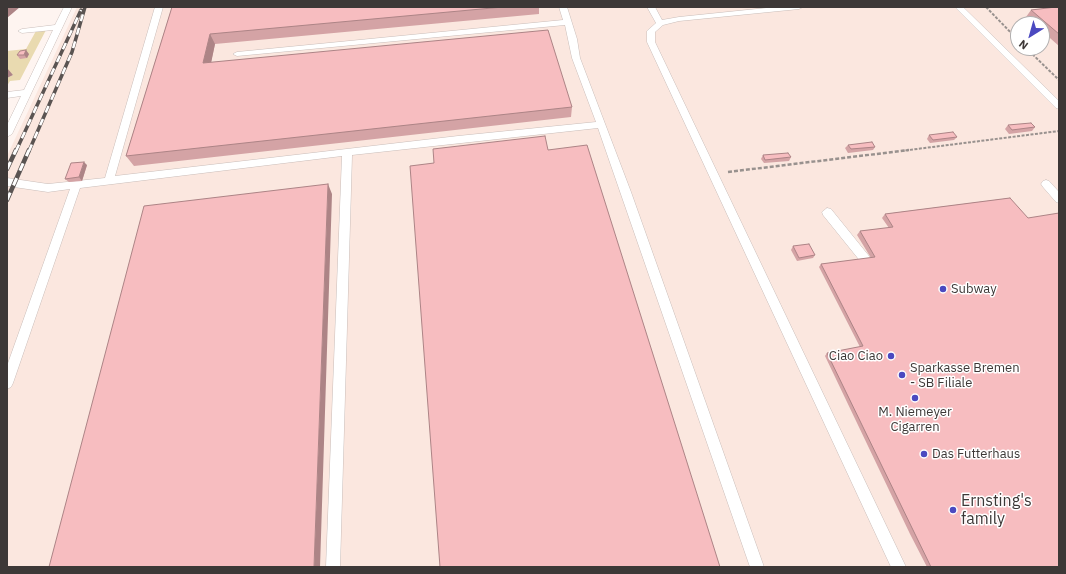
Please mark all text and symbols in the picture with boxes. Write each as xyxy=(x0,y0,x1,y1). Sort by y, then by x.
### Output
north arrow xyxy=(1010,16,1050,56)
text: N xyxy=(1016,37,1031,53)
place label: Subway xyxy=(951,281,997,297)
marker: Subway xyxy=(938,284,948,294)
place label: Ciao Ciao xyxy=(829,348,883,364)
marker: Ciao Ciao xyxy=(886,351,896,361)
place label: Sparkasse Bremen - SB Filiale xyxy=(910,360,1020,391)
marker: Sparkasse Bremen - SB Filiale xyxy=(897,370,907,380)
marker: M. Niemeyer Cigarren xyxy=(910,393,920,403)
place label: M. Niemeyer Cigarren xyxy=(878,404,952,435)
place label: Das Futterhaus xyxy=(932,446,1020,462)
marker: Das Futterhaus xyxy=(919,449,929,459)
place label: Ernsting's family xyxy=(961,491,1032,529)
marker: Ernsting's family xyxy=(948,505,958,515)

